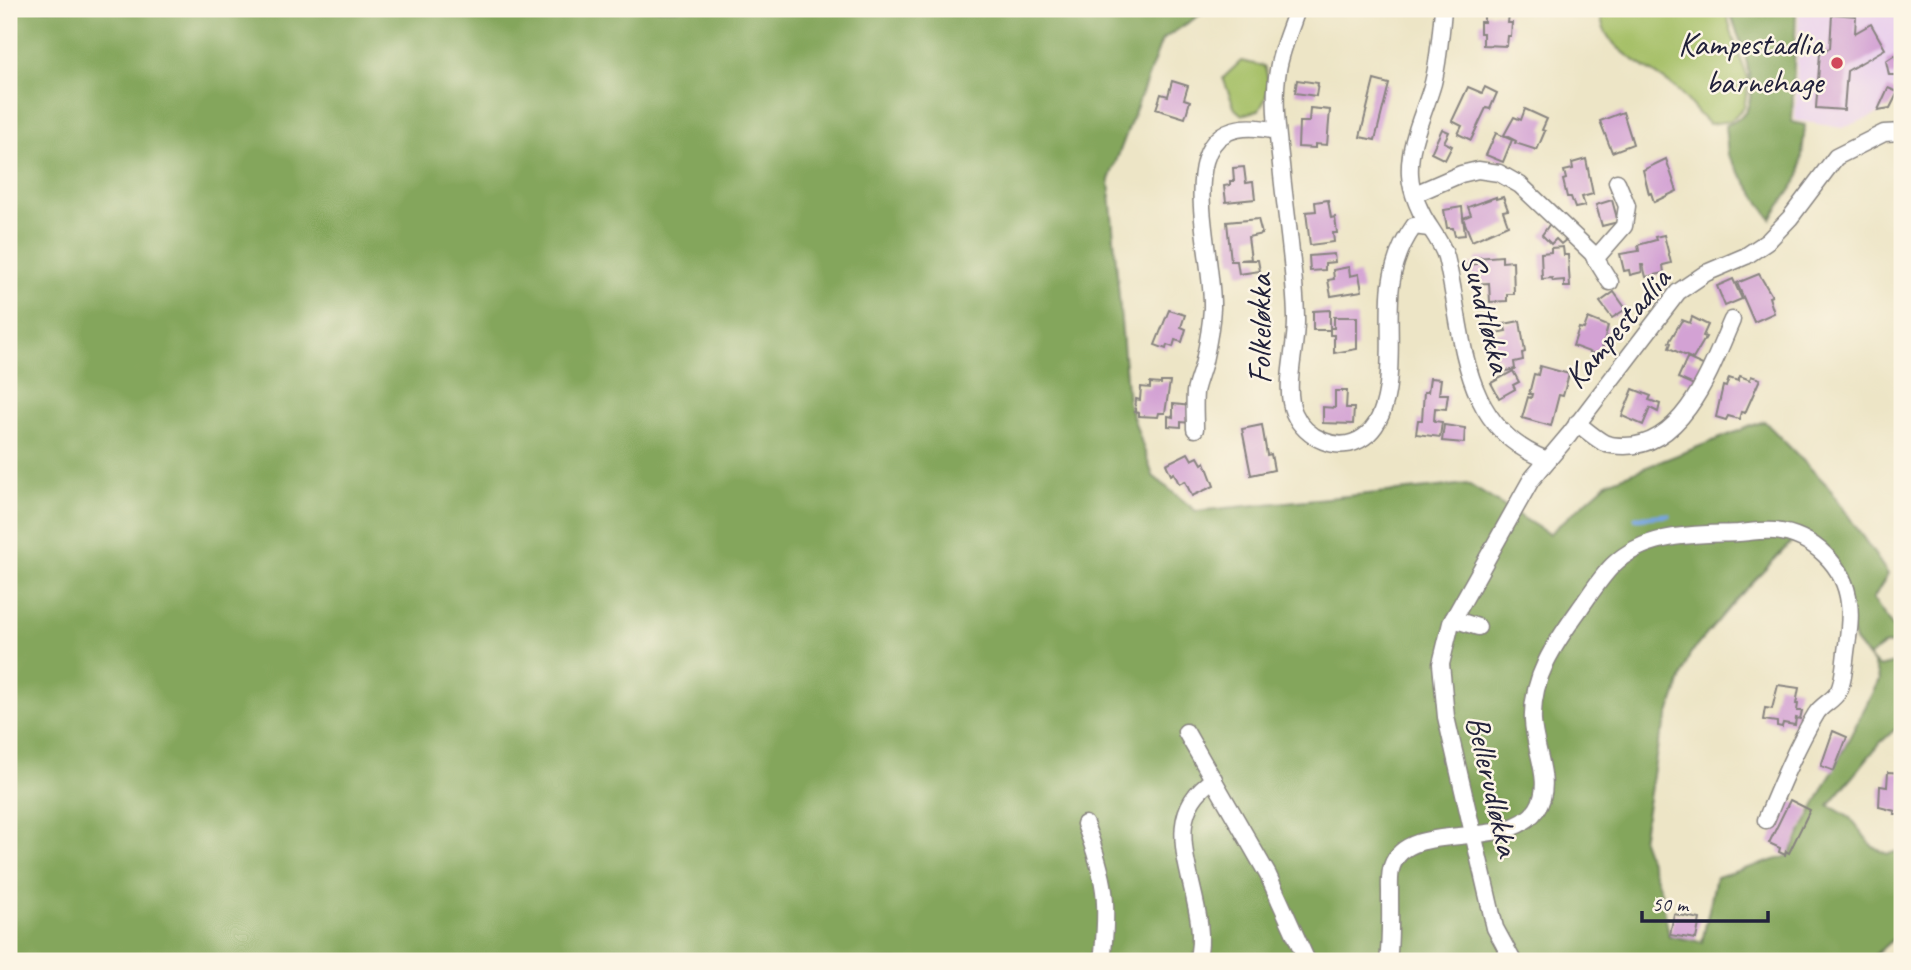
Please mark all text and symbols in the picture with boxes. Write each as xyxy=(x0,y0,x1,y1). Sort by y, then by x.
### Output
place label: Kampestadlia barnehage xyxy=(1678,23,1825,103)
marker: Kampestadlia barnehage xyxy=(1829,55,1845,71)
street label: Sundtløkka xyxy=(1452,249,1523,380)
street label: Kampestadlia xyxy=(1554,258,1681,397)
street label: Folkeløkka xyxy=(1239,271,1281,384)
street label: Bellerudløkka xyxy=(1456,712,1530,863)
scale bar xyxy=(1642,879,1768,923)
text: 50 m xyxy=(1652,891,1690,917)

